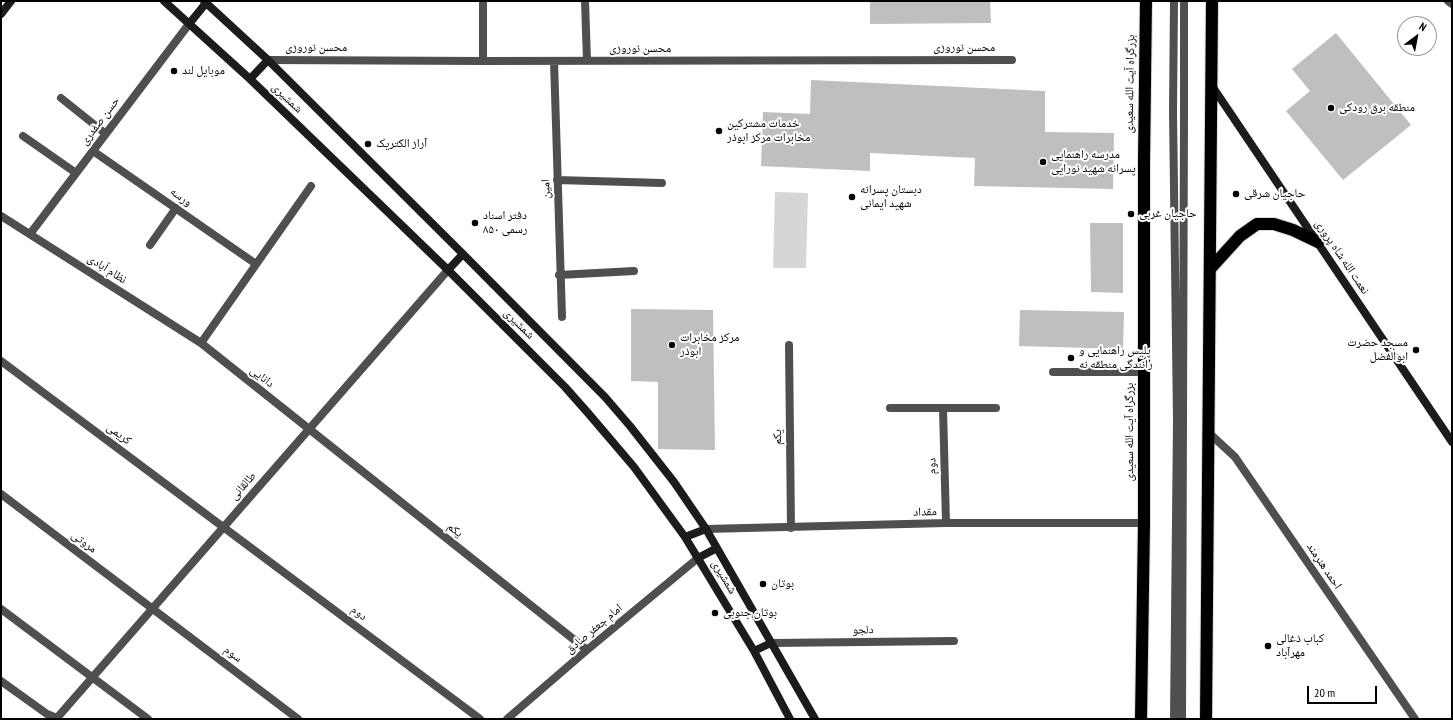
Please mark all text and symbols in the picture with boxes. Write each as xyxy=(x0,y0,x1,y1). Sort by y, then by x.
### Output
north arrow xyxy=(1397,16,1437,56)
text: N xyxy=(1417,19,1429,34)
street label: بزرگراه آیت الله سعیدی xyxy=(1122,34,1138,134)
street label: محسن نوروزی xyxy=(285,41,347,55)
street label: محسن نوروزی xyxy=(933,41,995,55)
street label: محسن نوروزی xyxy=(609,42,671,56)
place label: موبایل لند xyxy=(182,64,225,78)
marker: موبایل لند xyxy=(169,66,179,76)
street label: شمشیری xyxy=(269,80,305,116)
street label: حسن صفدری xyxy=(77,94,123,148)
place label: منطقه برق رودکی xyxy=(1339,101,1415,115)
marker: منطقه برق رودکی xyxy=(1326,103,1336,113)
place label: خدمات مشترکین مخابرات مرکز ابوذر xyxy=(727,117,810,145)
marker: خدمات مشترکین مخابرات مرکز ابوذر xyxy=(714,126,724,136)
place label: آراز الکتریک xyxy=(376,137,427,151)
marker: آراز الکتریک xyxy=(363,139,373,149)
place label: مدرسه راهنمایی پسرانه شهید نورایی xyxy=(1051,148,1136,176)
marker: مدرسه راهنمایی پسرانه شهید نورایی xyxy=(1038,157,1048,167)
street label: امین xyxy=(539,179,553,199)
place label: دبستان پسرانه شهید ایمانی xyxy=(860,183,922,211)
street label: ورسه xyxy=(167,184,195,210)
place label: حاجیان شرقی xyxy=(1244,187,1305,201)
marker: حاجیان شرقی xyxy=(1231,189,1241,199)
marker: دبستان پسرانه شهید ایمانی xyxy=(847,192,857,202)
place label: حاجیان غربی xyxy=(1139,207,1197,221)
place label: دفتر اسناد رسمی ۸۵۰ xyxy=(483,209,527,237)
marker: حاجیان غربی xyxy=(1126,209,1136,219)
street label: نعمت الله شاه پروری xyxy=(1312,217,1372,297)
marker: دفتر اسناد رسمی ۸۵۰ xyxy=(470,218,480,228)
street label: نظام آبادی xyxy=(85,251,129,287)
street label: شمشیری xyxy=(501,306,537,342)
place label: مرکز مخابرات ابوذر xyxy=(680,331,739,359)
place label: مسجد حضرت ابوالفضل xyxy=(1347,336,1408,364)
marker: مرکز مخابرات ابوذر xyxy=(667,340,677,350)
place label: پلیس راهنمایی و رانندگی منطقه نه xyxy=(1079,344,1153,372)
marker: مسجد حضرت ابوالفضل xyxy=(1411,345,1421,355)
marker: پلیس راهنمایی و رانندگی منطقه نه xyxy=(1066,353,1076,363)
street label: دانایی xyxy=(247,363,277,391)
street label: بزرگراه آیت الله سعیدی xyxy=(1123,383,1137,481)
street label: کریمی xyxy=(104,420,134,448)
street label: یکم xyxy=(771,429,785,445)
street label: دوم xyxy=(925,458,939,474)
street label: طالقانی xyxy=(227,469,259,503)
street label: مقداد xyxy=(913,504,937,520)
street label: یکم xyxy=(444,519,466,541)
street label: مروتی xyxy=(68,528,100,556)
street label: احمد هنرمند xyxy=(1303,540,1345,592)
street label: شمشیری xyxy=(708,557,740,597)
place label: بوتان xyxy=(771,577,794,591)
marker: بوتان xyxy=(758,579,768,589)
street label: امام جعفر صادق xyxy=(563,601,625,657)
street label: دوم xyxy=(348,602,370,624)
place label: بوتان جنوبی xyxy=(723,606,777,620)
marker: بوتان جنوبی xyxy=(710,608,720,618)
street label: دلجو xyxy=(852,623,874,637)
place label: کباب ذغالی مهرآباد xyxy=(1276,632,1324,660)
marker: کباب ذغالی مهرآباد xyxy=(1263,641,1273,651)
street label: سوم xyxy=(221,642,245,666)
scale bar xyxy=(1309,678,1379,704)
text: 20 m xyxy=(1314,685,1335,700)

